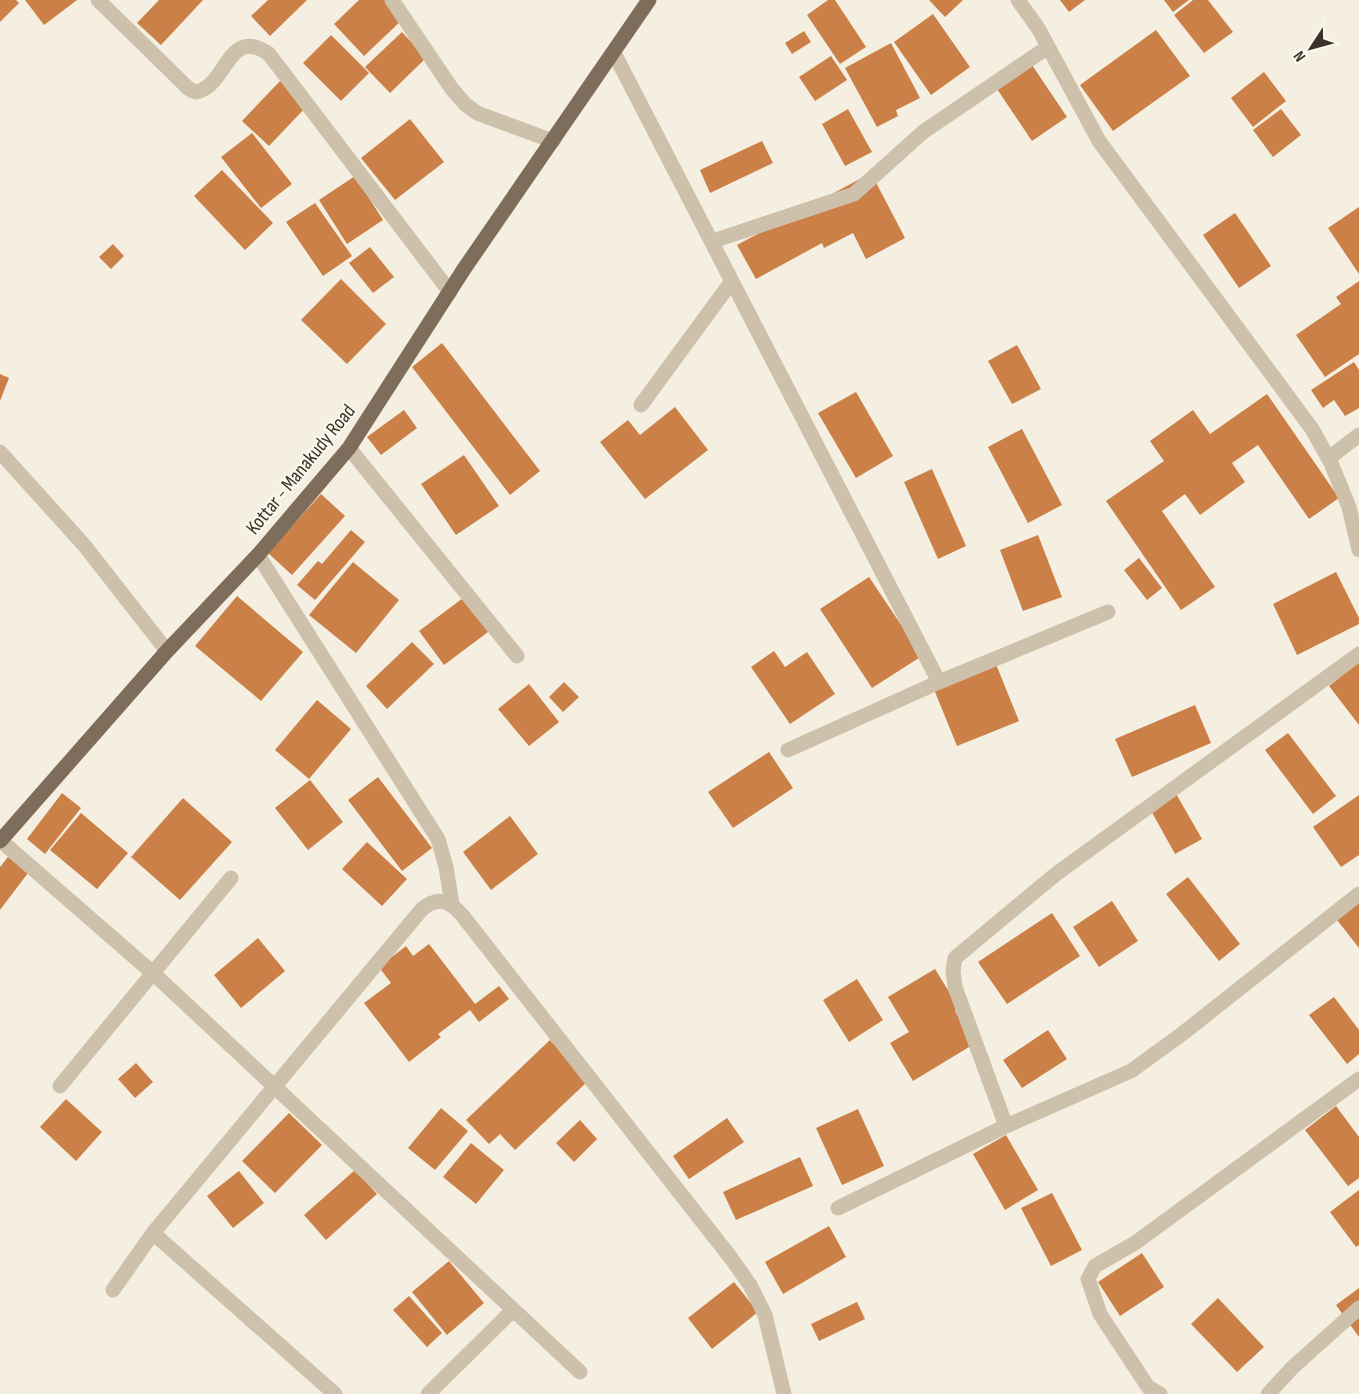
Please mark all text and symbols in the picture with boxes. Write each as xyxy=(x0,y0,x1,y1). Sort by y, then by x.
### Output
north arrow xyxy=(1281,18,1341,78)
text: N xyxy=(1290,47,1310,65)
street label: Kottar - Manakudy Road xyxy=(241,400,361,540)

